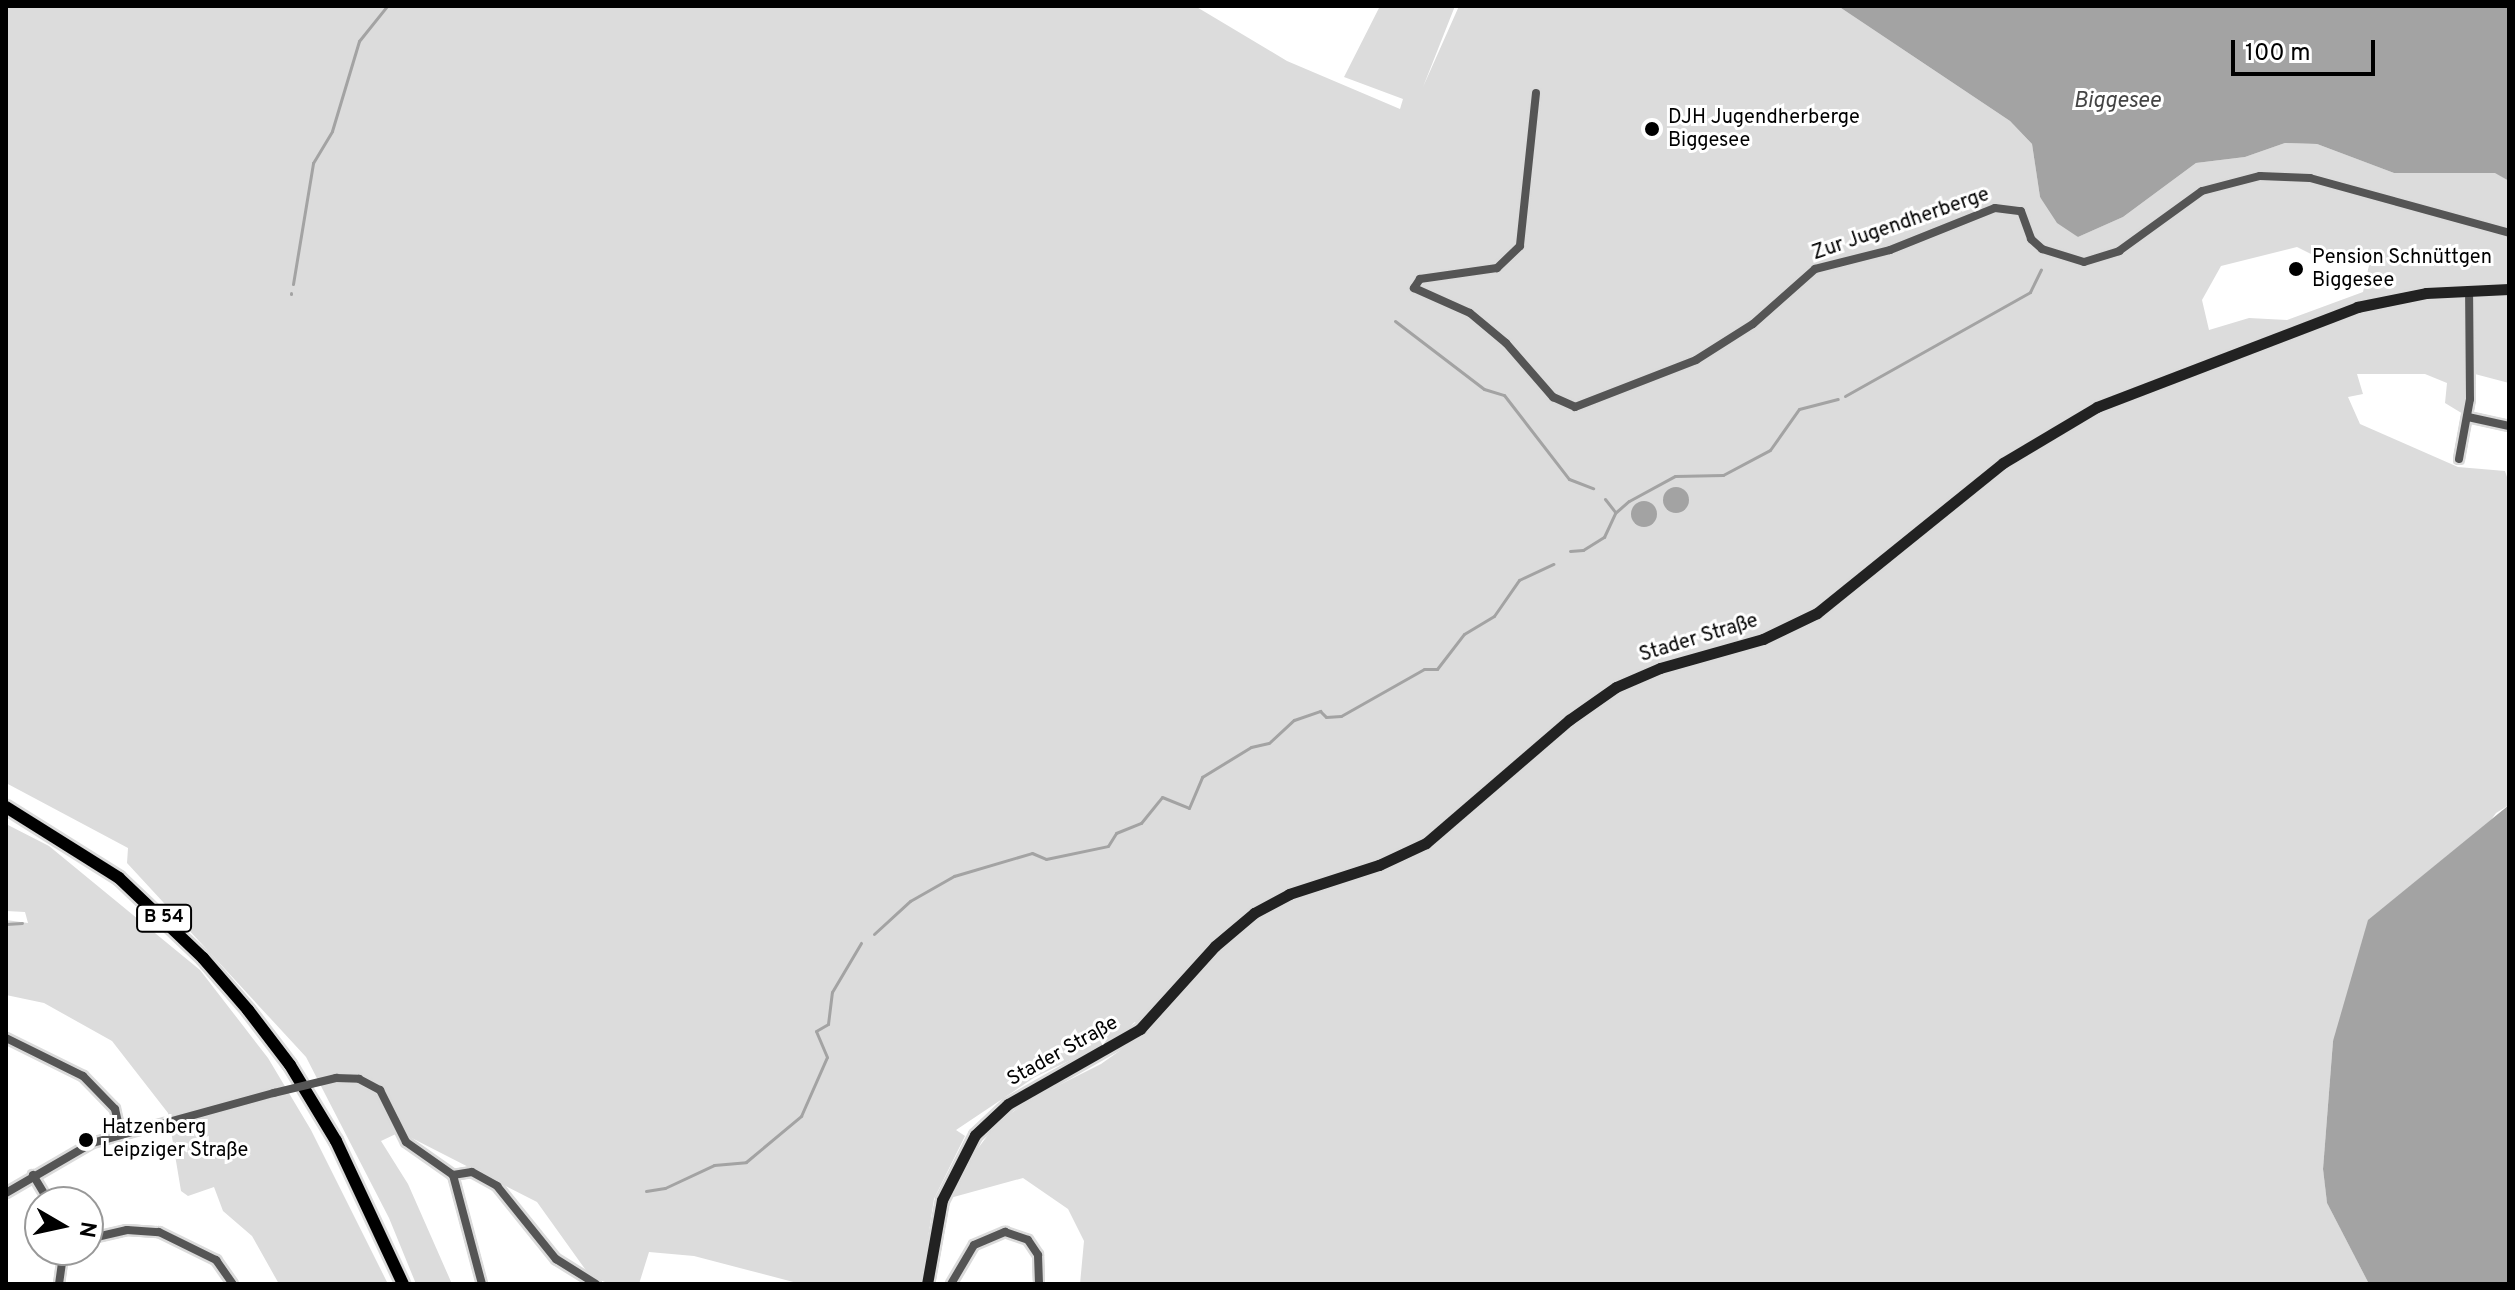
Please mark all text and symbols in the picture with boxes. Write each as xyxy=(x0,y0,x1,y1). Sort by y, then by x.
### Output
scale bar xyxy=(2235,24,2379,74)
text: 100 m xyxy=(2245,39,2311,69)
water label: Biggesee xyxy=(2073,89,2161,115)
place label: DJH Jugendherberge Biggesee xyxy=(1668,106,1860,153)
marker: DJH Jugendherberge Biggesee xyxy=(1643,120,1661,138)
street label: Zur Jugendherberge xyxy=(1809,183,1993,267)
place label: Pension Schnüttgen Biggesee xyxy=(2312,246,2492,293)
marker: Pension Schnüttgen Biggesee xyxy=(2287,260,2305,278)
street label: Stader Straße xyxy=(1637,610,1761,668)
road number: B 54 xyxy=(136,904,192,932)
street label: Stader Straße xyxy=(1003,1012,1123,1092)
place label: Hatzenberg Leipziger Straße xyxy=(102,1116,248,1163)
marker: Hatzenberg Leipziger Straße xyxy=(77,1131,95,1149)
north arrow xyxy=(24,1186,104,1266)
text: N xyxy=(72,1220,101,1239)

